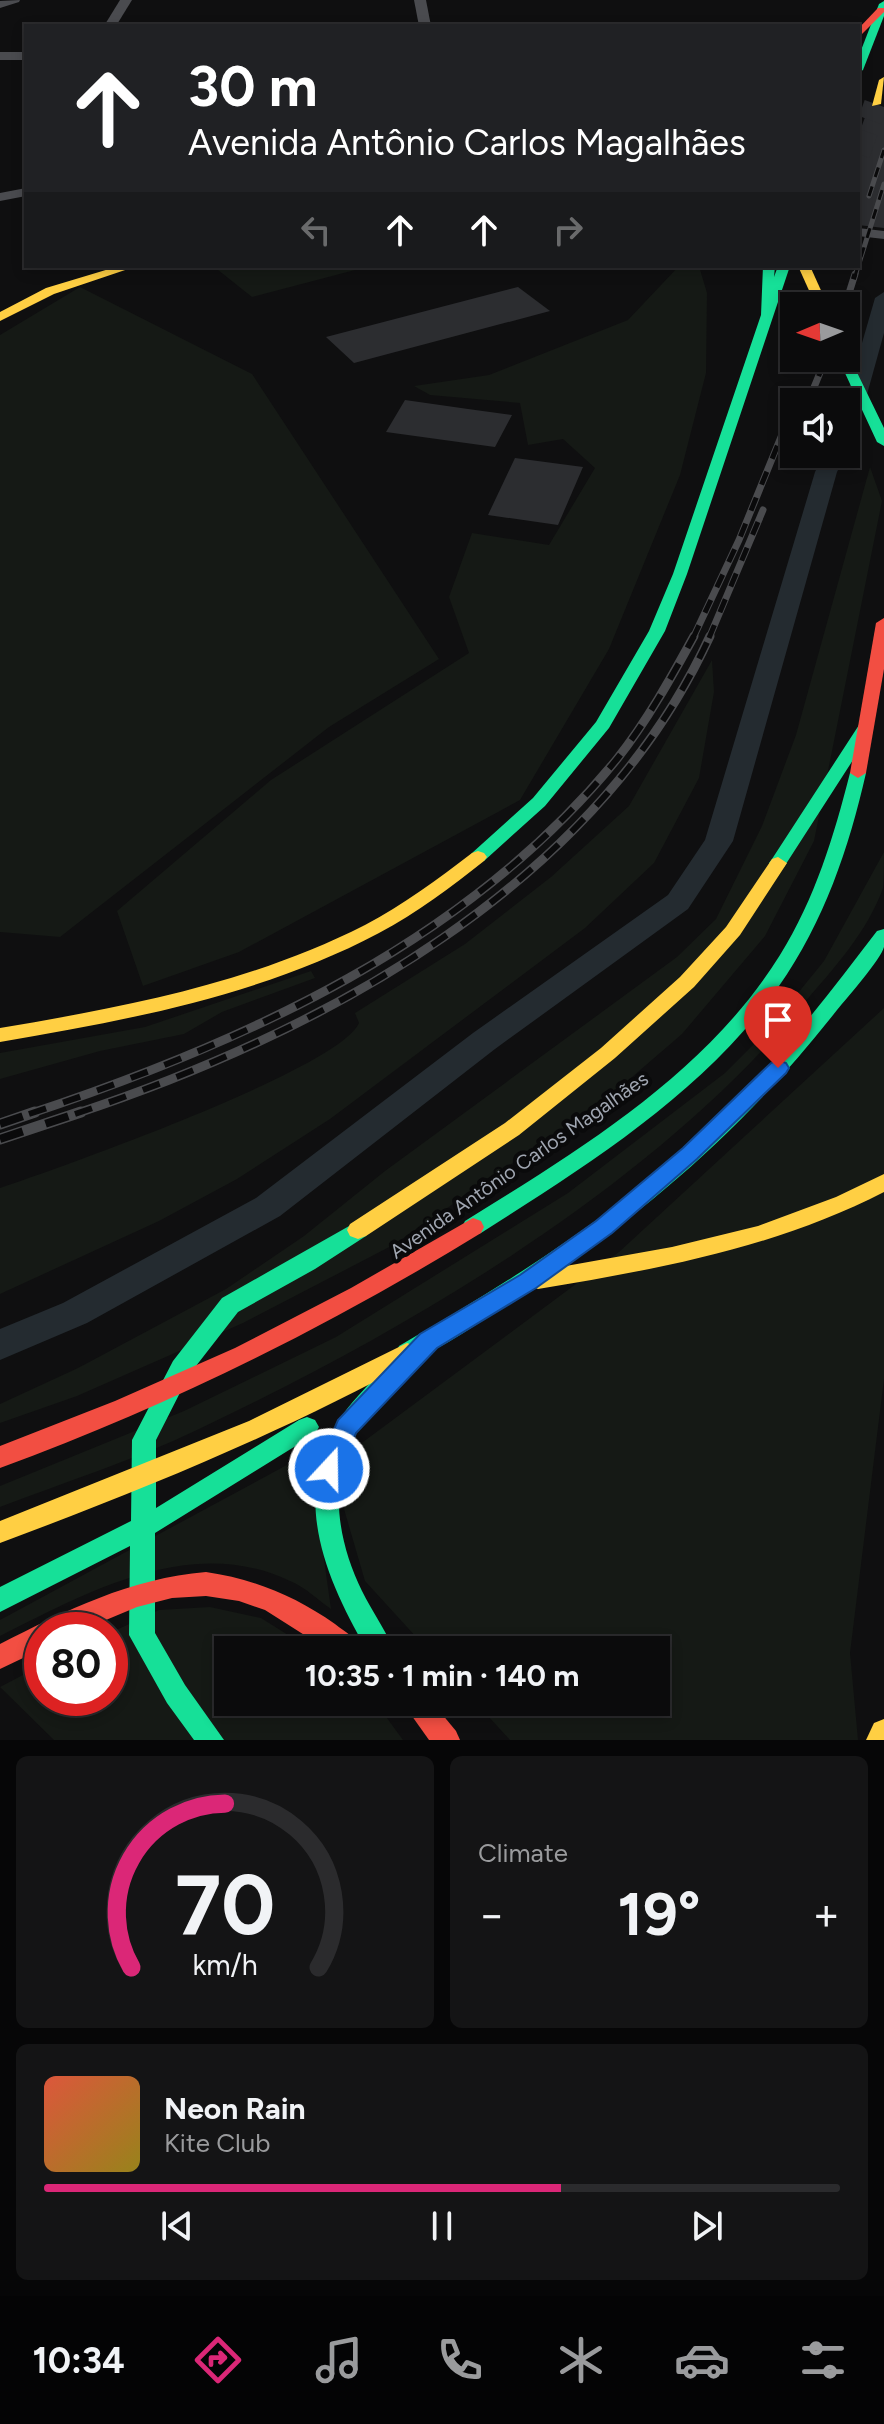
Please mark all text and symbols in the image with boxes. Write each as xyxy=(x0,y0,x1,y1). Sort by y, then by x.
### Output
text: 30 m xyxy=(188,53,318,120)
icon: ahead xyxy=(56,56,160,160)
text: Avenida Antônio Carlos Magalhães xyxy=(188,121,746,164)
icon: left xyxy=(294,208,338,252)
icon: ahead xyxy=(378,208,422,252)
icon: ahead xyxy=(462,208,506,252)
icon: right xyxy=(546,208,590,252)
north arrow xyxy=(780,292,860,372)
map controls xyxy=(780,292,860,468)
button: sound xyxy=(780,388,860,468)
pin xyxy=(744,986,812,1068)
icon: arrive xyxy=(756,998,800,1042)
street label: Avenida Antônio Carlos Magalhães xyxy=(385,1066,653,1264)
position arrow xyxy=(287,1427,371,1511)
speed limit sign: 80 xyxy=(24,1612,128,1716)
text: 10:35 · 1 min · 140 m xyxy=(305,1657,579,1694)
text: Climate xyxy=(478,1837,568,1869)
text: 70 xyxy=(175,1855,275,1955)
text: 19° xyxy=(618,1878,700,1950)
text: − xyxy=(478,1888,505,1941)
text: + xyxy=(813,1888,840,1941)
text: km/h xyxy=(192,1948,258,1982)
text: Neon Rain xyxy=(164,2090,306,2127)
text: Kite Club xyxy=(164,2127,270,2159)
icon: previous xyxy=(155,2204,199,2248)
icon: pause xyxy=(420,2204,464,2248)
icon: next xyxy=(685,2204,729,2248)
icon: directions xyxy=(190,2332,246,2388)
icon: music xyxy=(311,2332,367,2388)
icon: phone xyxy=(432,2332,488,2388)
icon: climate xyxy=(553,2332,609,2388)
icon: car xyxy=(674,2332,730,2388)
icon: filters xyxy=(795,2332,851,2388)
text: 10:34 xyxy=(33,2339,125,2382)

